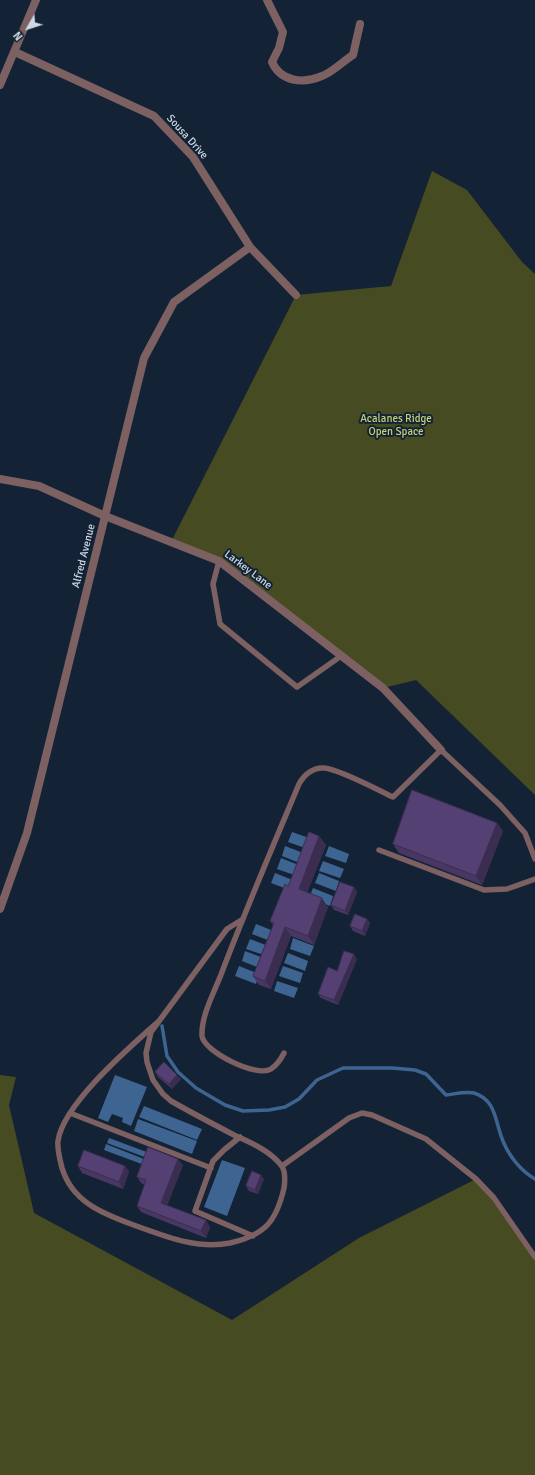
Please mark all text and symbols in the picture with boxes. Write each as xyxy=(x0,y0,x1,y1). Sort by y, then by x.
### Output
north arrow xyxy=(8,8,48,48)
text: N xyxy=(11,29,26,43)
street label: Sousa Drive xyxy=(164,112,210,162)
park label: Acalanes Ridge Open Space xyxy=(360,412,432,438)
street label: Alfred Avenue xyxy=(70,523,98,589)
street label: Larkey Lane xyxy=(222,548,274,592)

